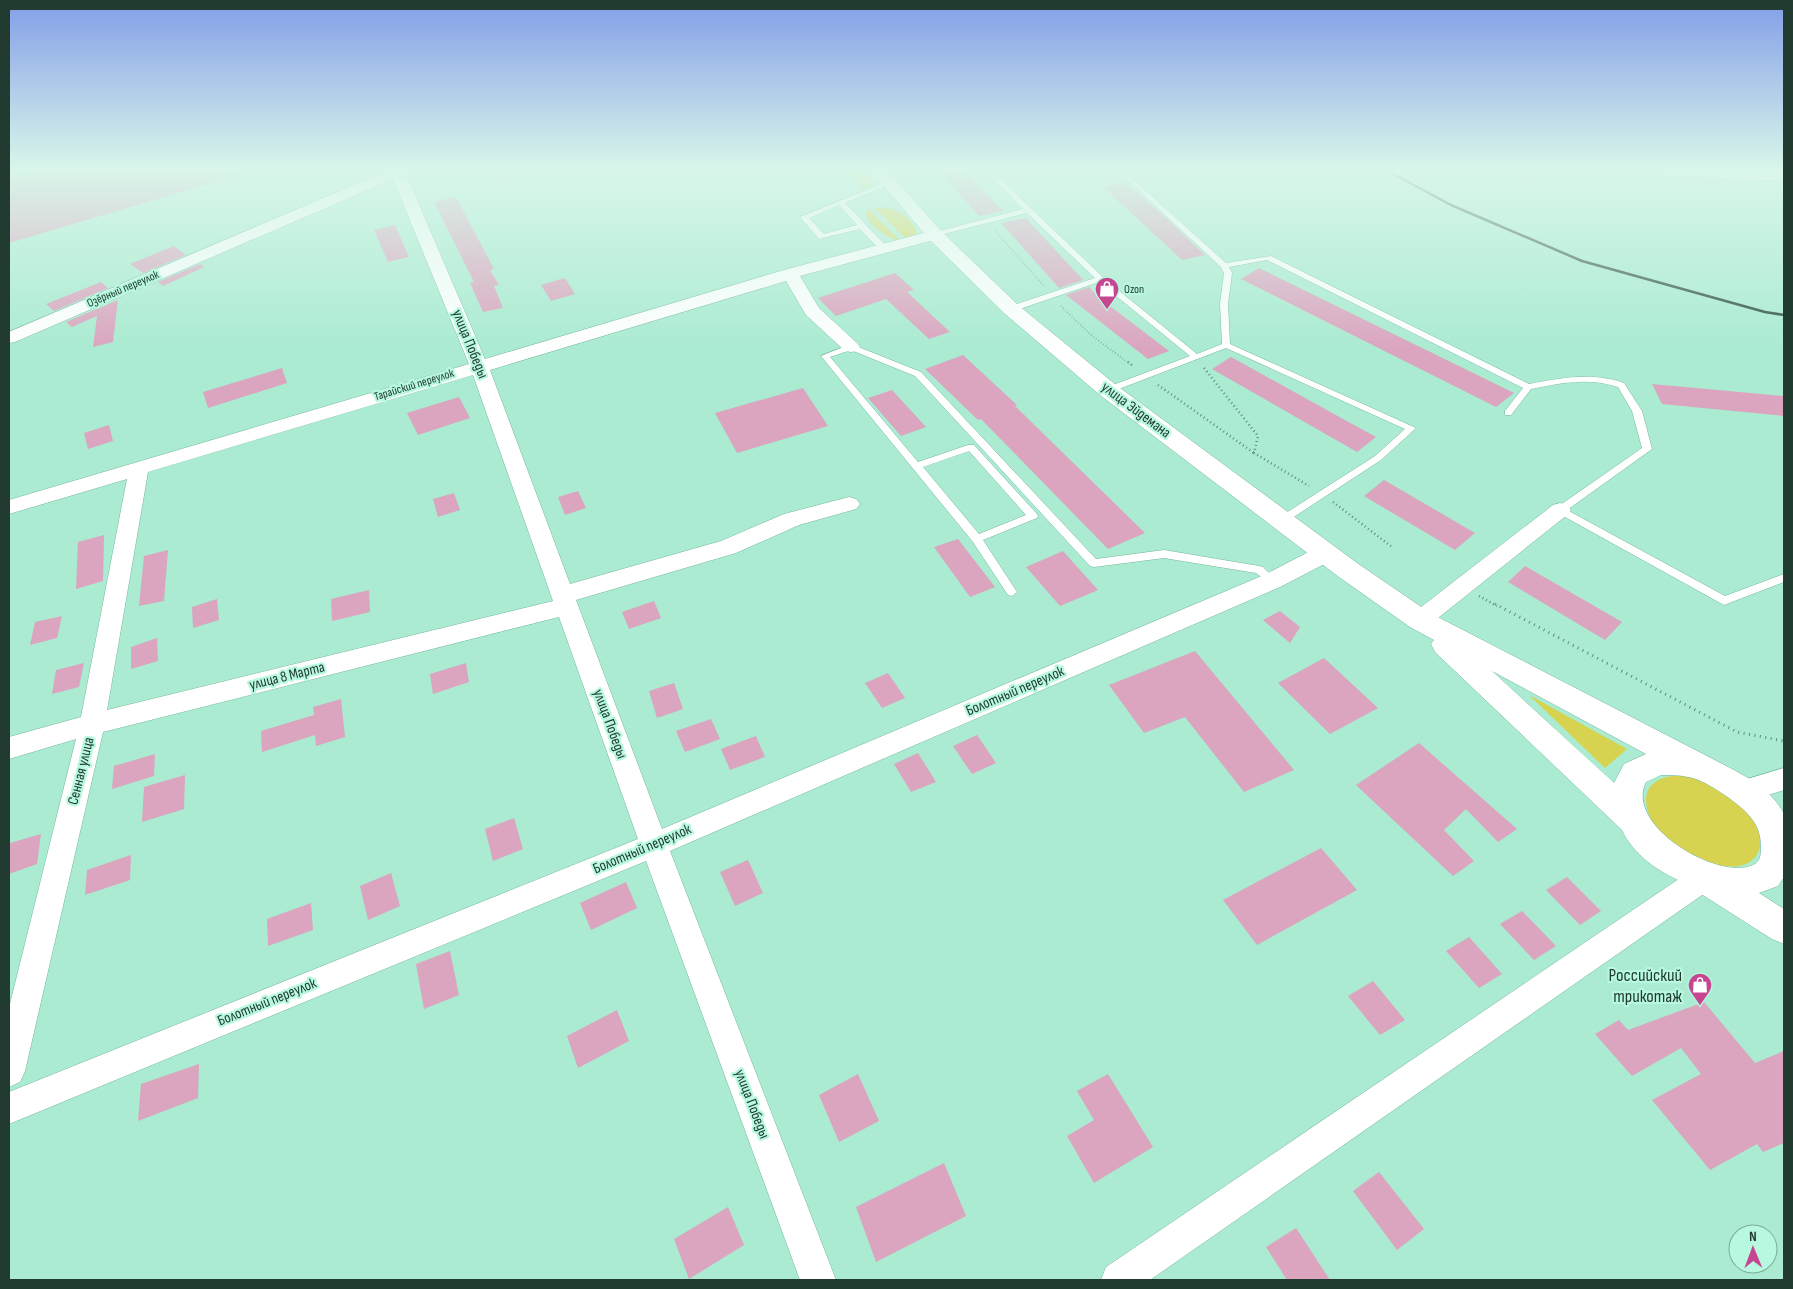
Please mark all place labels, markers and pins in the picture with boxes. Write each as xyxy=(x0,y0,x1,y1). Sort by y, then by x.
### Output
shop icon: Ozon xyxy=(1094,276,1120,310)
place label: Ozon xyxy=(1124,282,1144,297)
place label: Российский трикотаж xyxy=(1609,965,1682,1007)
shop icon: Российский трикотаж xyxy=(1687,972,1713,1006)

